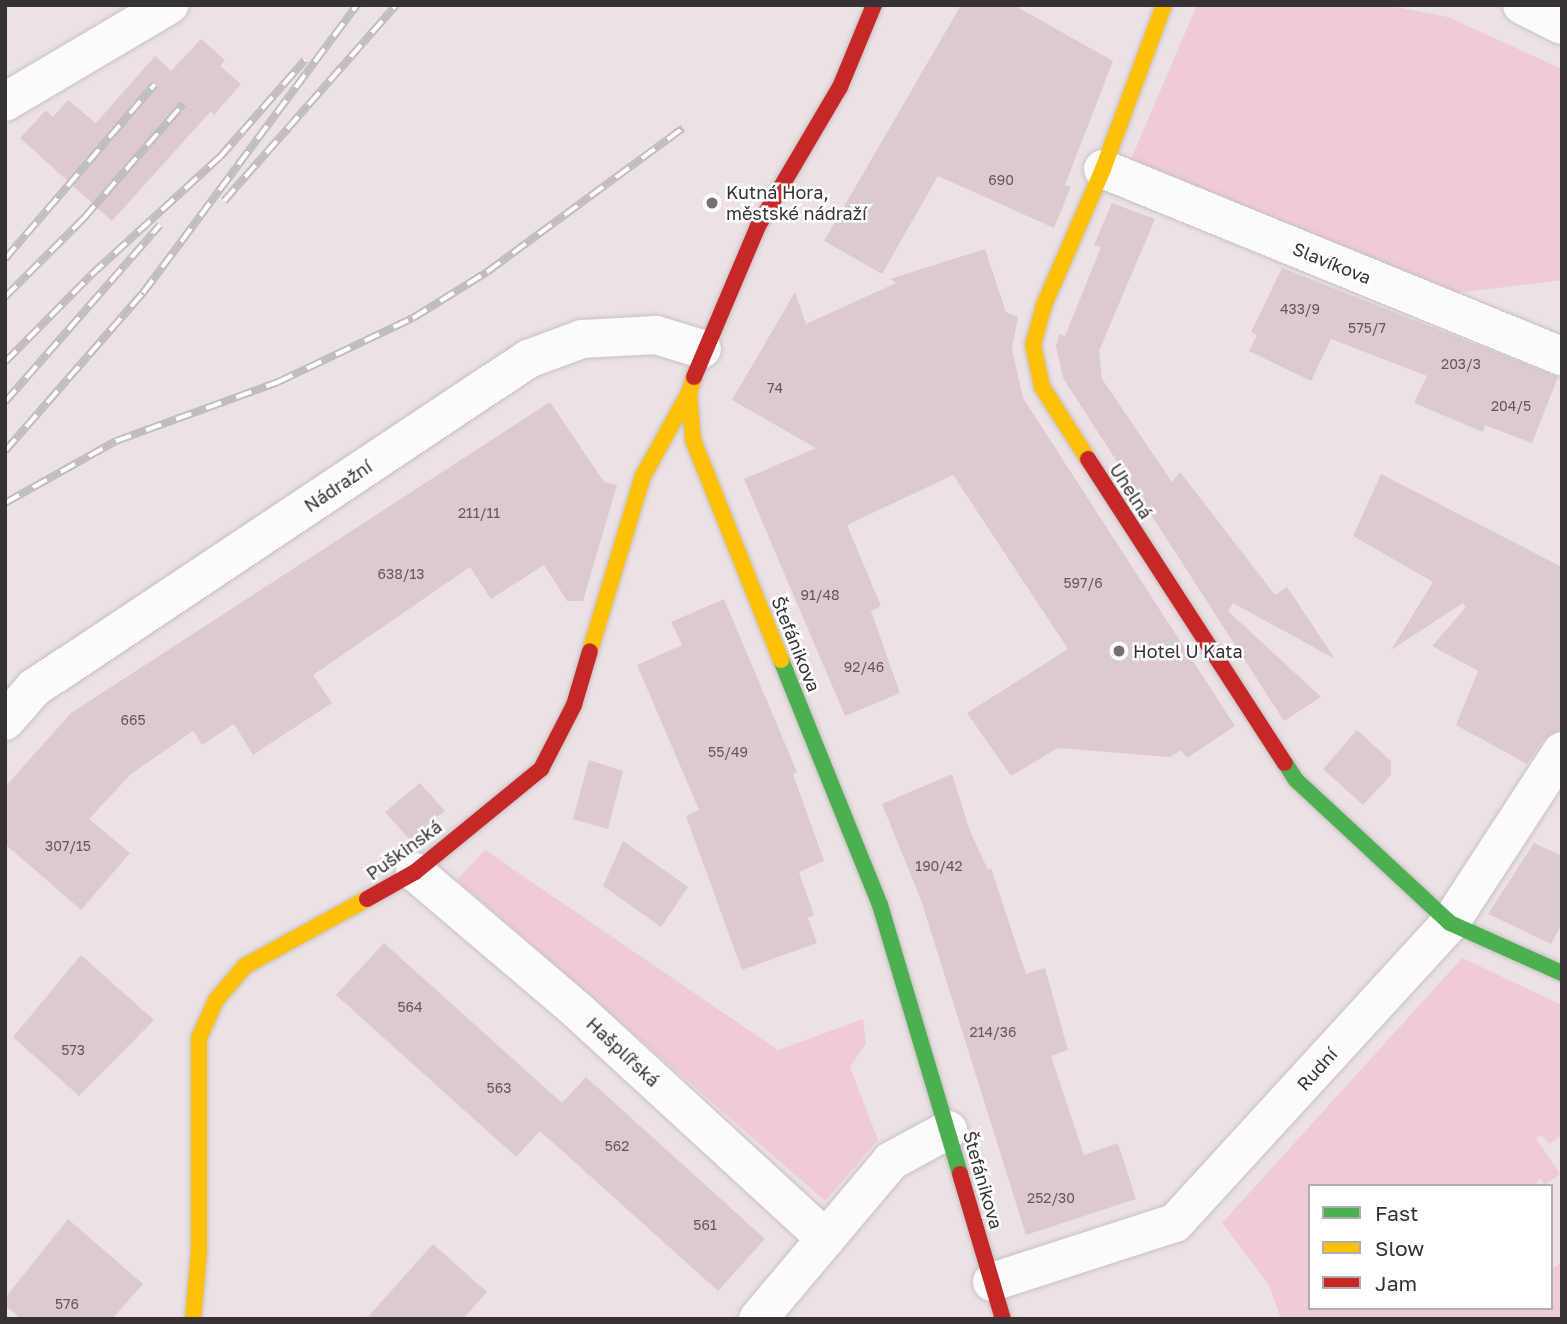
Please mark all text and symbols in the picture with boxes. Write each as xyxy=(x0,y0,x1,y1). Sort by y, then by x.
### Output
house number: 690 xyxy=(988,172,1014,188)
place label: Kutná Hora, městské nádraží xyxy=(726,182,867,224)
marker: Kutná Hora, městské nádraží xyxy=(704,195,720,211)
street label: Slavíkova xyxy=(1290,238,1374,288)
house number: 433/9 xyxy=(1280,301,1320,317)
house number: 575/7 xyxy=(1348,320,1386,336)
house number: 203/3 xyxy=(1441,356,1481,372)
house number: 74 xyxy=(767,380,783,396)
house number: 204/5 xyxy=(1491,398,1531,414)
street label: Nádražní xyxy=(300,456,376,516)
street label: Uhelná xyxy=(1105,459,1157,523)
house number: 211/11 xyxy=(458,505,500,521)
house number: 638/13 xyxy=(378,566,424,582)
house number: 597/6 xyxy=(1063,575,1103,591)
house number: 91/48 xyxy=(800,587,840,603)
street label: Štefánikova xyxy=(767,593,825,695)
place label: Hotel U Kata xyxy=(1133,640,1243,662)
marker: Hotel U Kata xyxy=(1111,643,1127,659)
house number: 92/46 xyxy=(844,659,884,675)
house number: 665 xyxy=(120,712,146,728)
house number: 55/49 xyxy=(708,744,748,760)
street label: Puškinská xyxy=(362,815,446,885)
house number: 307/15 xyxy=(45,838,91,854)
house number: 190/42 xyxy=(915,858,963,874)
house number: 564 xyxy=(397,999,423,1015)
street label: Hašplířská xyxy=(582,1013,664,1091)
house number: 214/36 xyxy=(970,1024,1016,1040)
house number: 573 xyxy=(61,1042,85,1058)
street label: Rudní xyxy=(1292,1043,1342,1095)
house number: 563 xyxy=(487,1080,511,1096)
street label: Štefánikova xyxy=(959,1129,1007,1231)
house number: 562 xyxy=(605,1138,629,1154)
legend xyxy=(1308,1184,1553,1310)
house number: 252/30 xyxy=(1027,1190,1075,1206)
text: Fast xyxy=(1375,1200,1418,1226)
house number: 561 xyxy=(693,1217,717,1233)
text: Slow xyxy=(1375,1235,1424,1261)
text: Jam xyxy=(1375,1270,1417,1296)
house number: 576 xyxy=(55,1296,79,1312)

